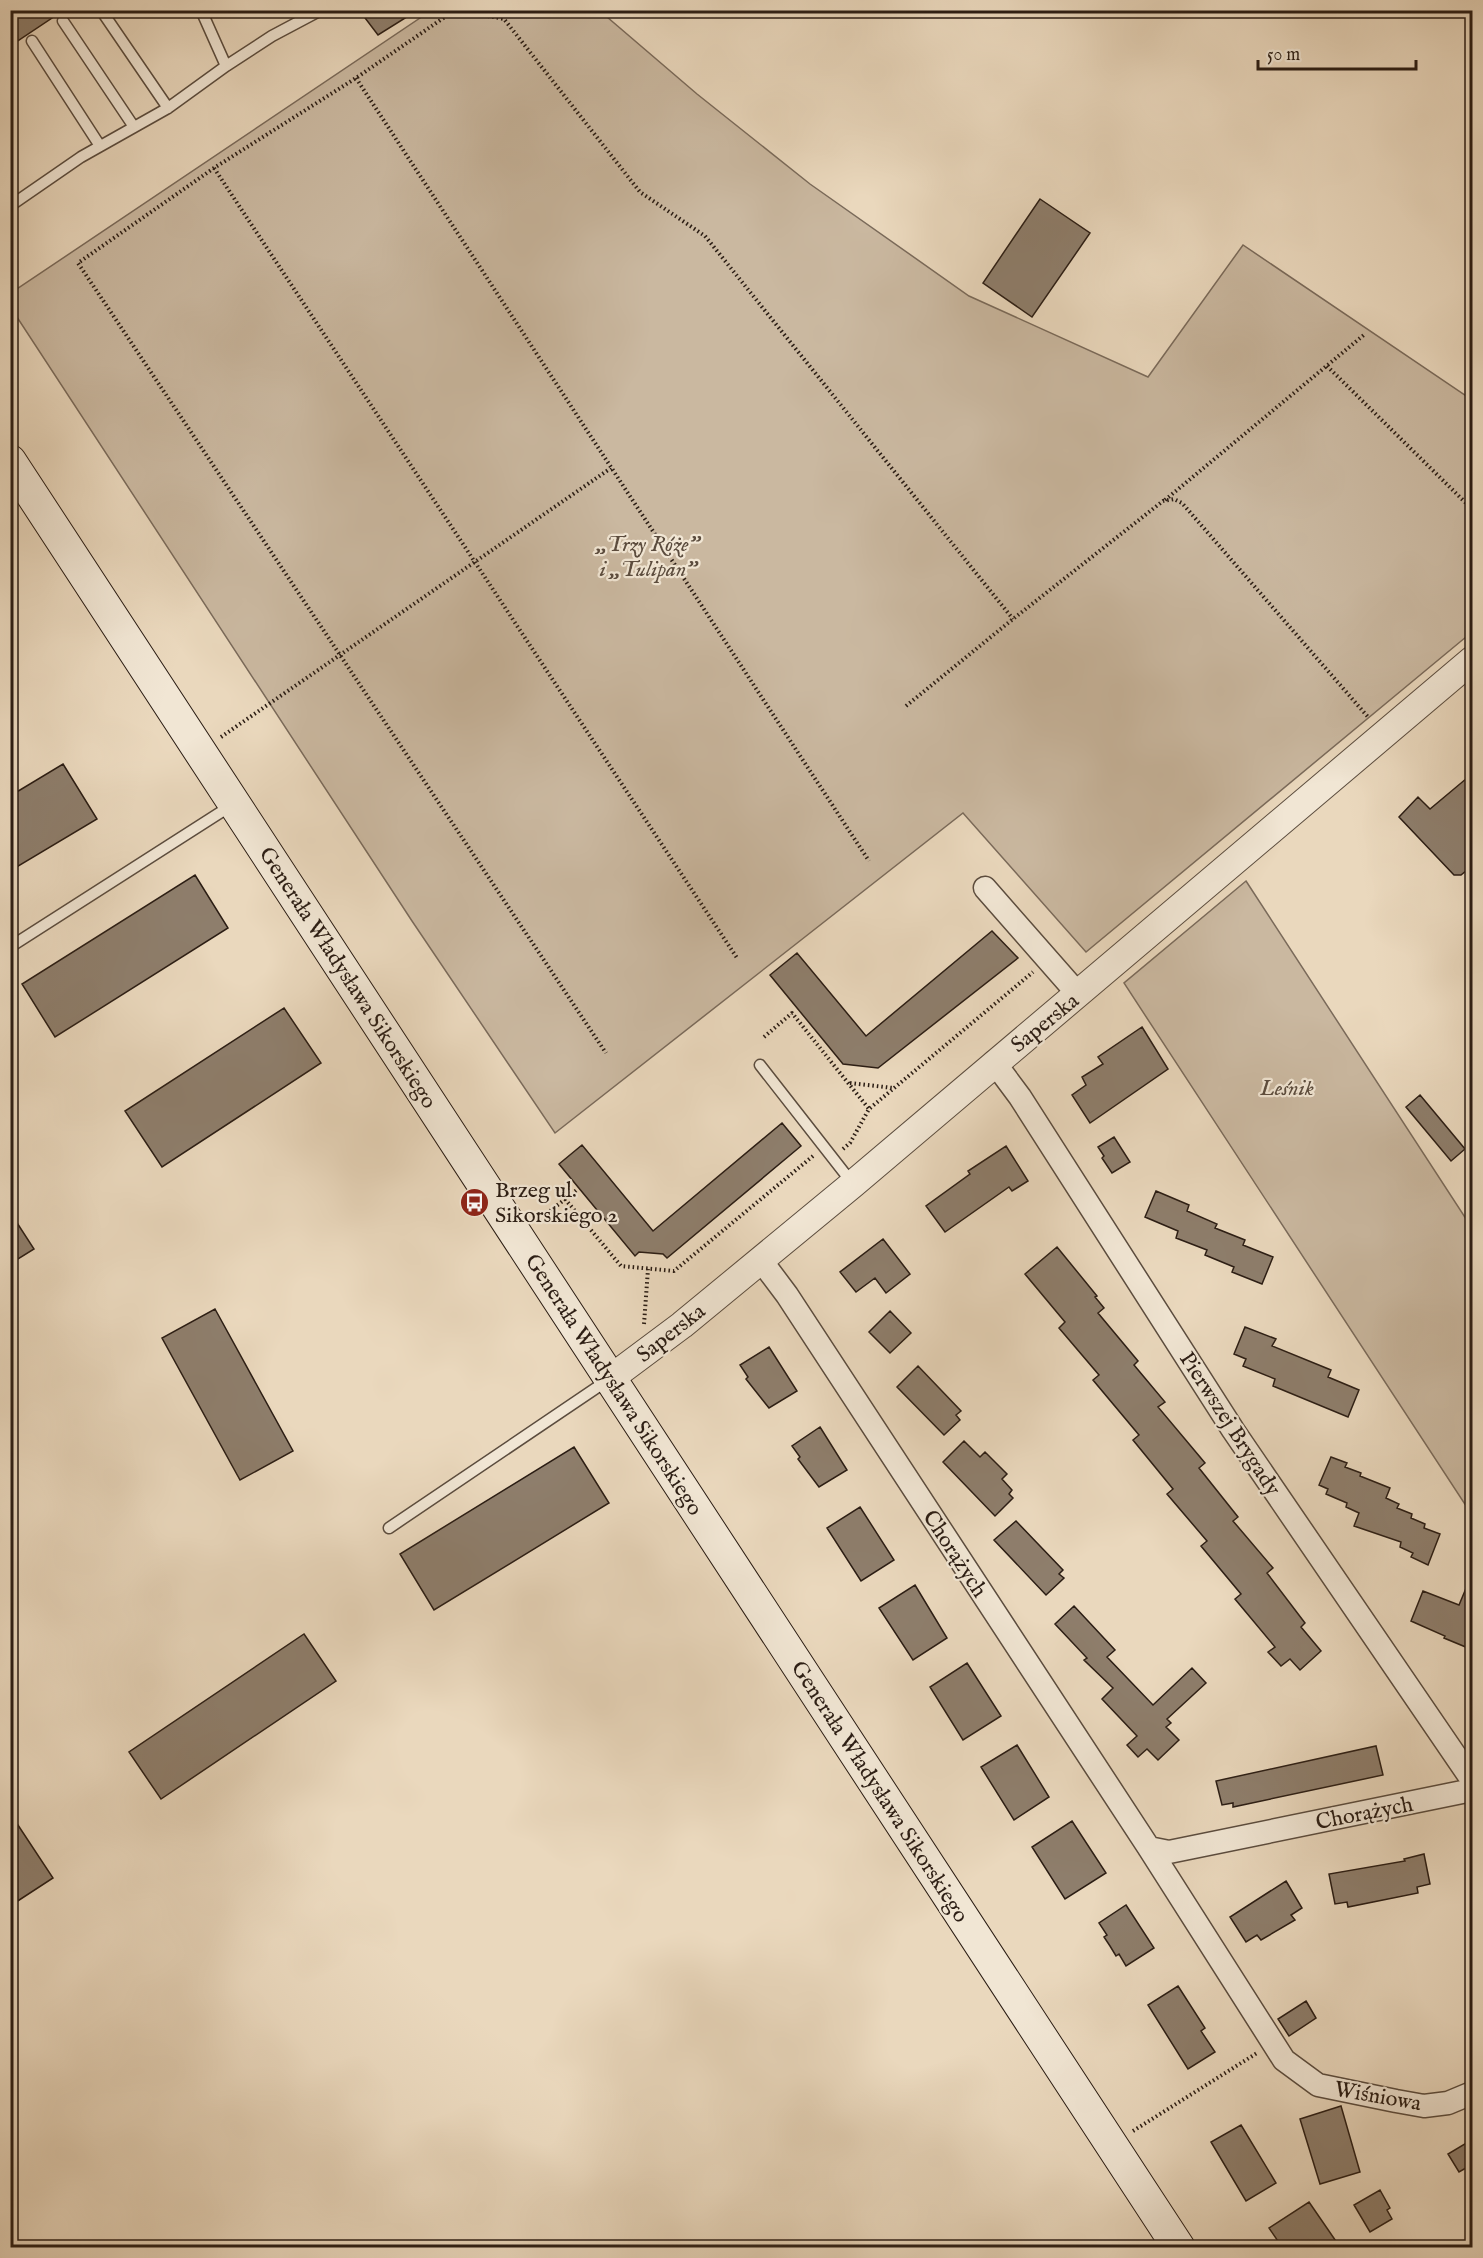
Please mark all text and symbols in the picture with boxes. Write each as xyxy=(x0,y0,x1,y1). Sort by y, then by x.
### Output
scale bar xyxy=(1258,33,1416,71)
text: 50 m xyxy=(1267,44,1300,67)
park label: „Trzy Róże” i „Tulipan” xyxy=(595,531,701,584)
street label: Generała Władysława Sikorskiego xyxy=(252,842,443,1114)
street label: Saperska xyxy=(1005,987,1085,1060)
park label: Leśnik xyxy=(1259,1075,1314,1103)
place label: Brzeg ul. Sikorskiego 2 xyxy=(495,1177,618,1230)
bus stop icon: Brzeg ul. Sikorskiego 2 xyxy=(458,1186,490,1218)
street label: Generała Władysława Sikorskiego xyxy=(518,1249,709,1521)
street label: Saperska xyxy=(631,1298,712,1369)
street label: Pierwszej Brygady xyxy=(1172,1347,1286,1502)
street label: Chorążych xyxy=(916,1505,993,1603)
street label: Generała Władysława Sikorskiego xyxy=(784,1656,975,1928)
street label: Chorążych xyxy=(1313,1791,1416,1837)
street label: Wiśniowa xyxy=(1332,2076,1424,2118)

